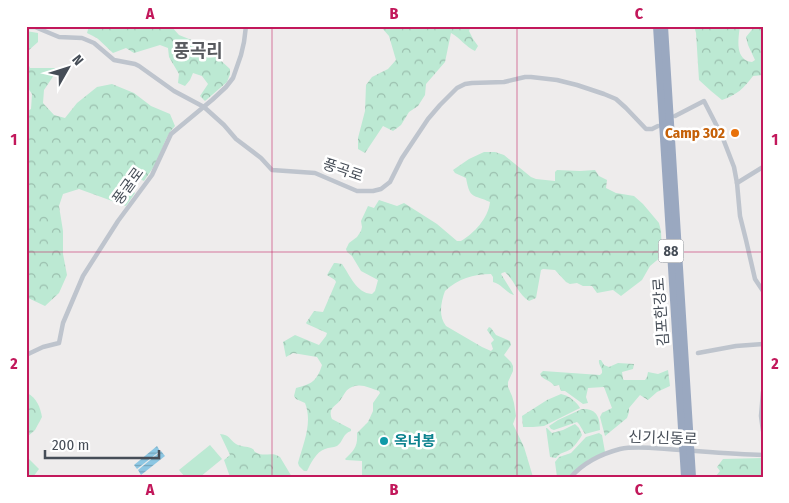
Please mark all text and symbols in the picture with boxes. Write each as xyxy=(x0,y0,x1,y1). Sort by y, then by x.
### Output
text: A xyxy=(145,4,155,23)
text: B xyxy=(390,4,399,23)
text: C xyxy=(635,4,644,23)
district label: 풍곡리 xyxy=(173,40,223,62)
north arrow xyxy=(42,42,92,92)
text: N xyxy=(68,52,87,69)
place label: Camp 302 xyxy=(665,124,725,142)
marker: Camp 302 xyxy=(729,127,741,139)
text: 1 xyxy=(11,130,17,149)
text: 1 xyxy=(772,130,778,149)
street label: 풍곡로 xyxy=(320,155,366,185)
street label: 풍굴로 xyxy=(109,164,147,208)
road number: 88 xyxy=(658,240,684,262)
street label: 김포한강로 xyxy=(650,277,672,347)
text: 2 xyxy=(9,354,18,373)
text: 2 xyxy=(770,354,779,373)
scale bar xyxy=(45,428,159,460)
street label: 신기신동로 xyxy=(628,428,698,448)
place label: 옥녀봉 xyxy=(394,432,436,450)
marker: 옥녀봉 xyxy=(378,435,390,447)
text: 200 m xyxy=(52,436,89,454)
text: A xyxy=(145,480,155,499)
text: B xyxy=(390,480,399,499)
text: C xyxy=(635,480,644,499)

